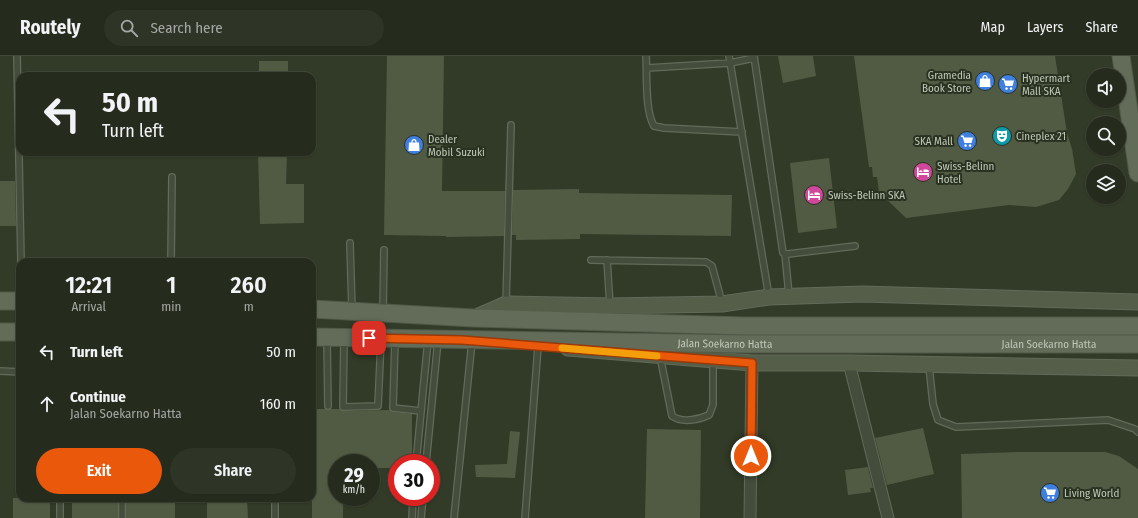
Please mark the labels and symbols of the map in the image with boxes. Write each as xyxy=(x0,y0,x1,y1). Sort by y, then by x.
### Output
place label: Gramedia Book Store xyxy=(922,69,971,95)
shop icon: Gramedia Book Store xyxy=(974,70,996,92)
place label: Hypermart Mall SKA xyxy=(1022,72,1070,98)
supermarket icon: Hypermart Mall SKA xyxy=(997,73,1019,95)
theatre icon: Cineplex 21 xyxy=(991,125,1013,147)
supermarket icon: SKA Mall xyxy=(956,130,978,152)
place label: Cineplex 21 xyxy=(1016,130,1066,143)
place label: Dealer Mobil Suzuki xyxy=(428,133,485,159)
shop icon: Dealer Mobil Suzuki xyxy=(403,134,425,156)
place label: SKA Mall xyxy=(914,135,953,148)
place label: Swiss-Belinn Hotel xyxy=(937,160,994,186)
hotel icon: Swiss-Belinn Hotel xyxy=(912,161,934,183)
hotel icon: Swiss-Belinn SKA xyxy=(803,184,825,206)
place label: Swiss-Belinn SKA xyxy=(828,189,905,202)
pin xyxy=(352,321,386,355)
street label: Jalan Soekarno Hatta xyxy=(678,337,772,351)
street label: Jalan Soekarno Hatta xyxy=(1002,338,1096,351)
position arrow xyxy=(730,435,772,477)
speed limit sign: 30 xyxy=(388,454,440,506)
supermarket icon: Living World xyxy=(1039,482,1061,504)
place label: Living World xyxy=(1064,487,1119,500)

